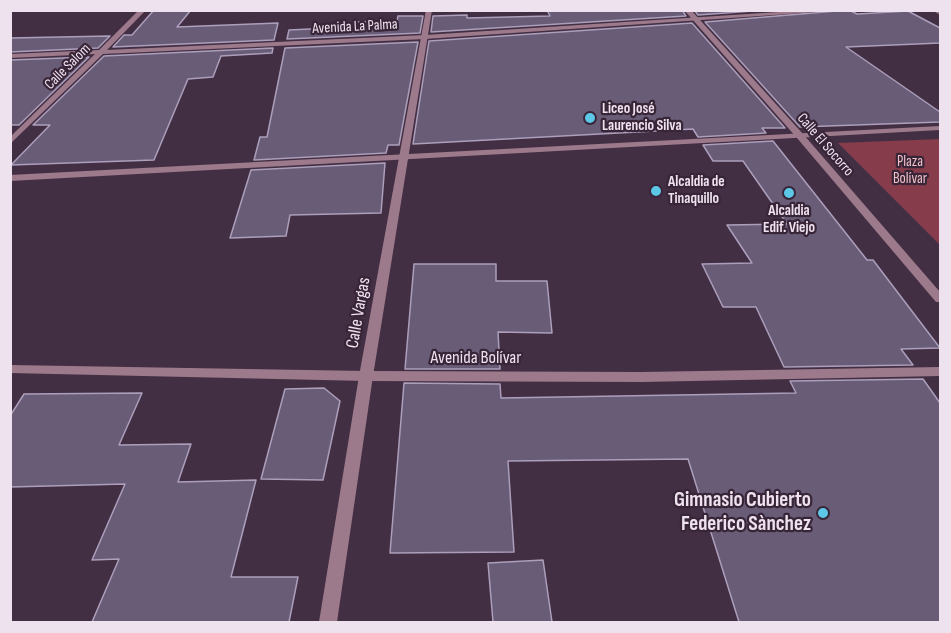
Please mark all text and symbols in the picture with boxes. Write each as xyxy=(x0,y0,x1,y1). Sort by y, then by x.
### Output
street label: Avenida La Palma xyxy=(312,16,398,38)
street label: Calle Salom xyxy=(41,40,95,94)
place label: Liceo José Laurencio Silva xyxy=(602,100,682,135)
street label: Calle El Socorro xyxy=(793,110,857,180)
marker: Liceo José Laurencio Silva xyxy=(583,111,597,125)
park label: Plaza Bolívar xyxy=(893,153,927,188)
place label: Alcaldia de Tinaquillo xyxy=(668,173,725,208)
marker: Alcaldia de Tinaquillo xyxy=(649,184,663,198)
marker: Alcaldia Edif. Viejo xyxy=(782,186,796,200)
place label: Alcaldia Edif. Viejo xyxy=(763,202,815,237)
street label: Calle Vargas xyxy=(342,276,376,350)
street label: Avenida Bolívar xyxy=(431,347,521,369)
place label: Gimnasio Cubierto Federico Sànchez xyxy=(674,488,811,538)
marker: Gimnasio Cubierto Federico Sànchez xyxy=(816,506,830,520)

